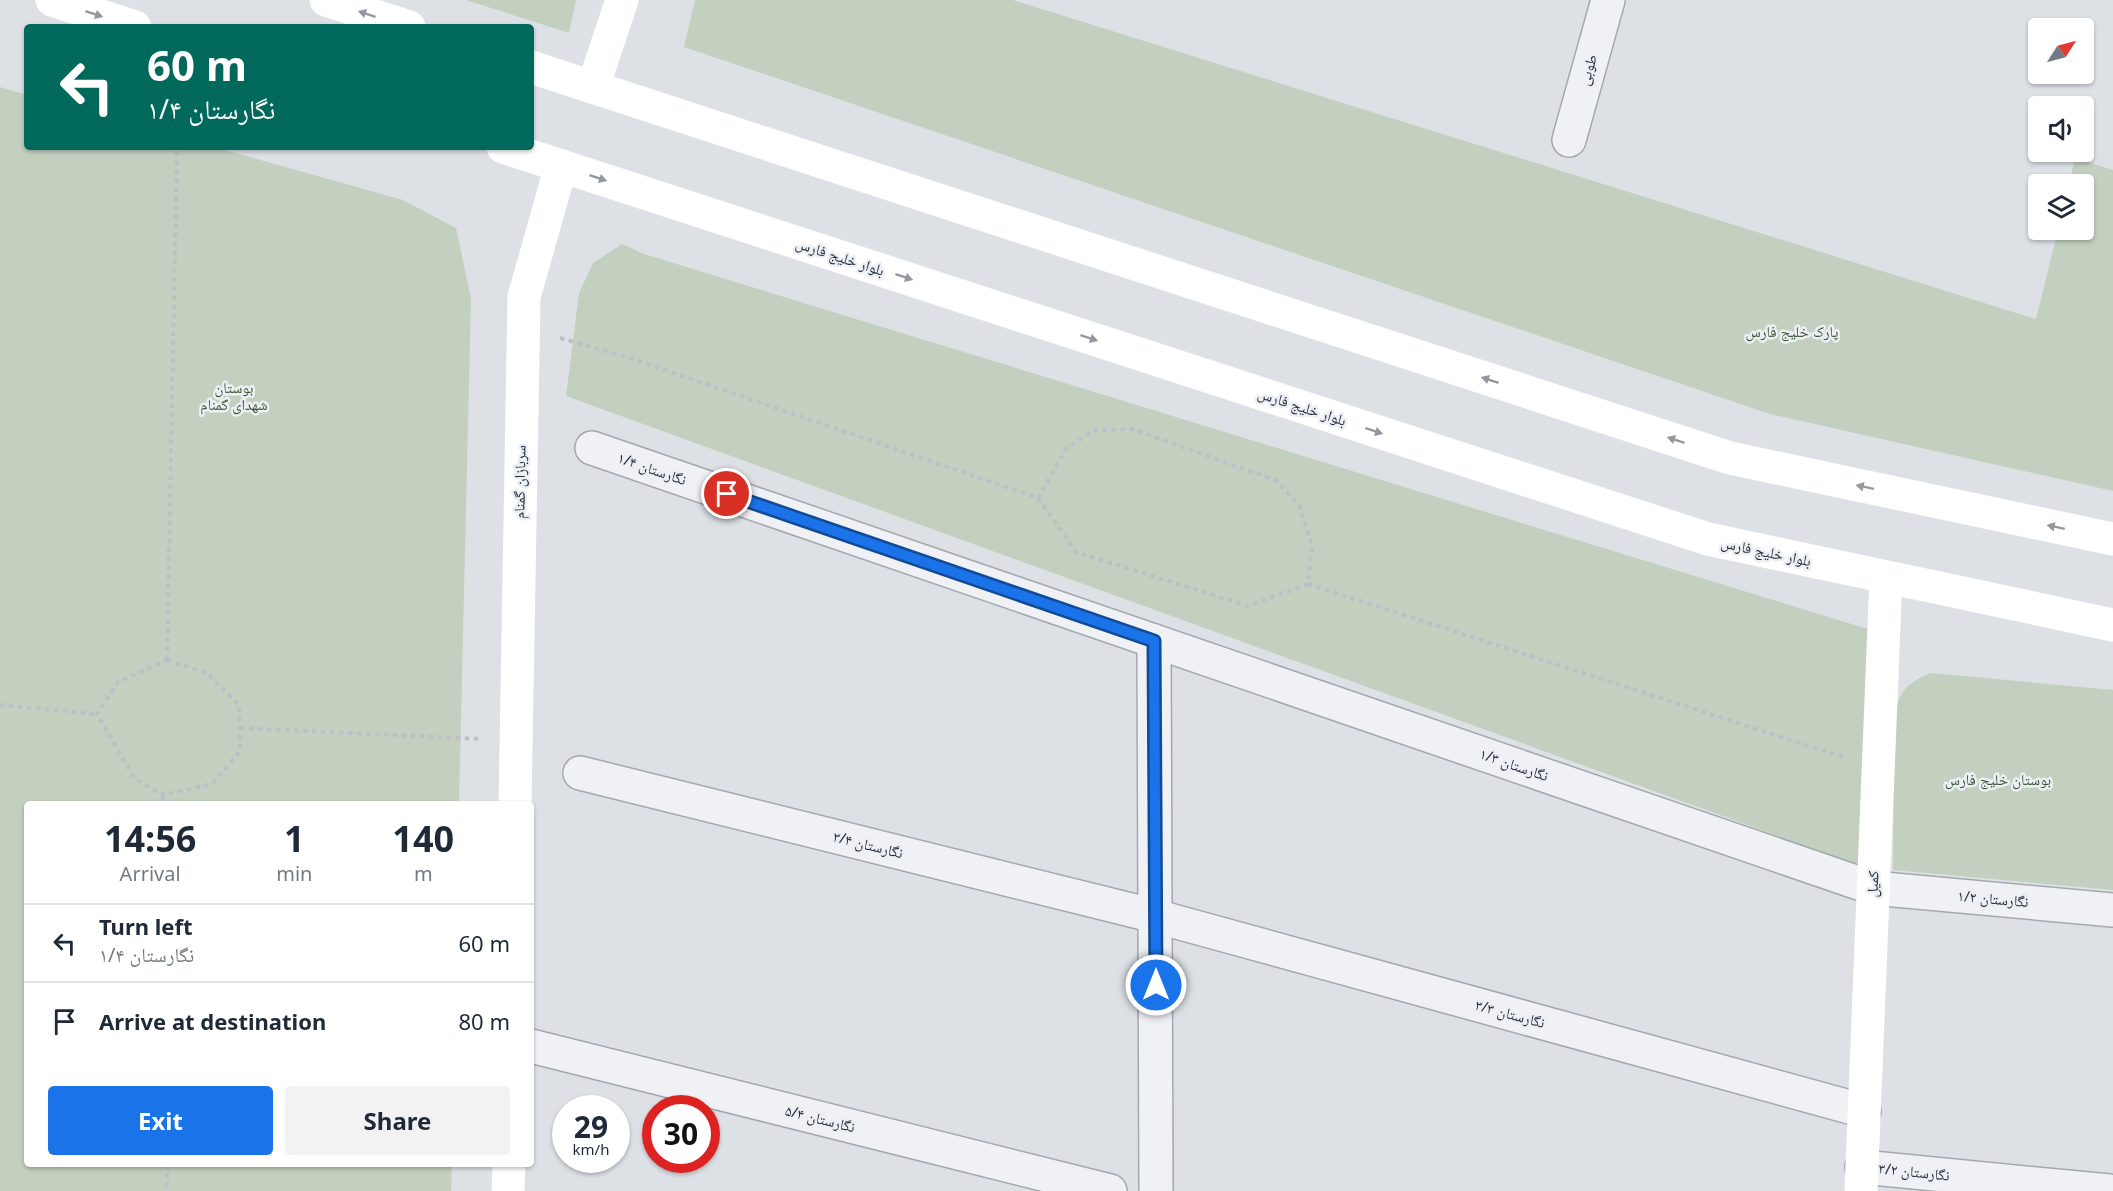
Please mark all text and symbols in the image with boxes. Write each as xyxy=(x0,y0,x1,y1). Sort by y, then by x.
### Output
one-way arrow xyxy=(358,8,376,18)
one-way arrow xyxy=(85,9,103,19)
north arrow xyxy=(2028,18,2094,84)
map controls xyxy=(2028,18,2094,240)
text: 60 m xyxy=(147,36,247,93)
icon: left xyxy=(48,48,126,126)
street label: طوبی xyxy=(1573,52,1602,88)
text: نگارستان ۱/۴ xyxy=(147,90,276,127)
button: sound xyxy=(2028,96,2094,162)
one-way arrow xyxy=(589,174,607,183)
button: layers xyxy=(2028,174,2094,240)
street label: بلوار خلیج فارس xyxy=(793,232,887,281)
one-way arrow xyxy=(895,273,913,283)
park label: پارک خلیج فارس xyxy=(1745,321,1839,342)
one-way arrow xyxy=(1080,334,1098,343)
one-way arrow xyxy=(1481,375,1499,384)
park label: بوستان شهدای گمنام xyxy=(200,377,268,415)
street label: بلوار خلیج فارس xyxy=(1255,382,1349,431)
one-way arrow xyxy=(1365,426,1383,436)
one-way arrow xyxy=(1667,435,1685,444)
street label: سربازان گمنام xyxy=(508,445,531,519)
street label: نگارستان ۱/۴ xyxy=(615,447,689,490)
pin xyxy=(701,468,752,519)
icon: arrive xyxy=(710,477,743,510)
one-way arrow xyxy=(1855,482,1874,491)
one-way arrow xyxy=(2046,522,2065,531)
street label: بلوار خلیج فارس xyxy=(1719,532,1813,571)
street label: نگارستان ۱/۳ xyxy=(1477,743,1551,786)
park label: بوستان خلیج فارس xyxy=(1945,769,2051,790)
text: 14:56 xyxy=(104,814,196,863)
text: 1 xyxy=(284,814,305,863)
text: 140 xyxy=(392,814,454,863)
street label: نگارستان ۳/۴ xyxy=(831,826,905,863)
text: Arrival xyxy=(120,860,181,887)
text: min xyxy=(276,860,312,887)
text: m xyxy=(414,860,433,887)
street label: کمیل xyxy=(1861,870,1884,898)
street label: نگارستان ۱/۲ xyxy=(1957,885,2030,912)
text: Turn left xyxy=(99,911,193,941)
icon: left xyxy=(48,927,81,960)
text: 60 m xyxy=(459,928,510,958)
text: نگارستان ۱/۴ xyxy=(99,941,194,968)
position arrow xyxy=(1124,953,1188,1017)
street label: نگارستان ۳/۳ xyxy=(1473,994,1547,1033)
icon: arrive xyxy=(48,1005,81,1038)
text: Arrive at destination xyxy=(99,1006,326,1036)
text: 80 m xyxy=(459,1006,510,1036)
button: Exit xyxy=(48,1086,273,1155)
button: Share xyxy=(285,1086,510,1155)
speed limit sign: 30 xyxy=(642,1095,720,1173)
street label: نگارستان ۵/۴ xyxy=(783,1100,857,1137)
text: 29 xyxy=(574,1106,608,1147)
text: km/h xyxy=(573,1139,609,1159)
street label: نگارستان ۳/۲ xyxy=(1877,1157,1951,1186)

